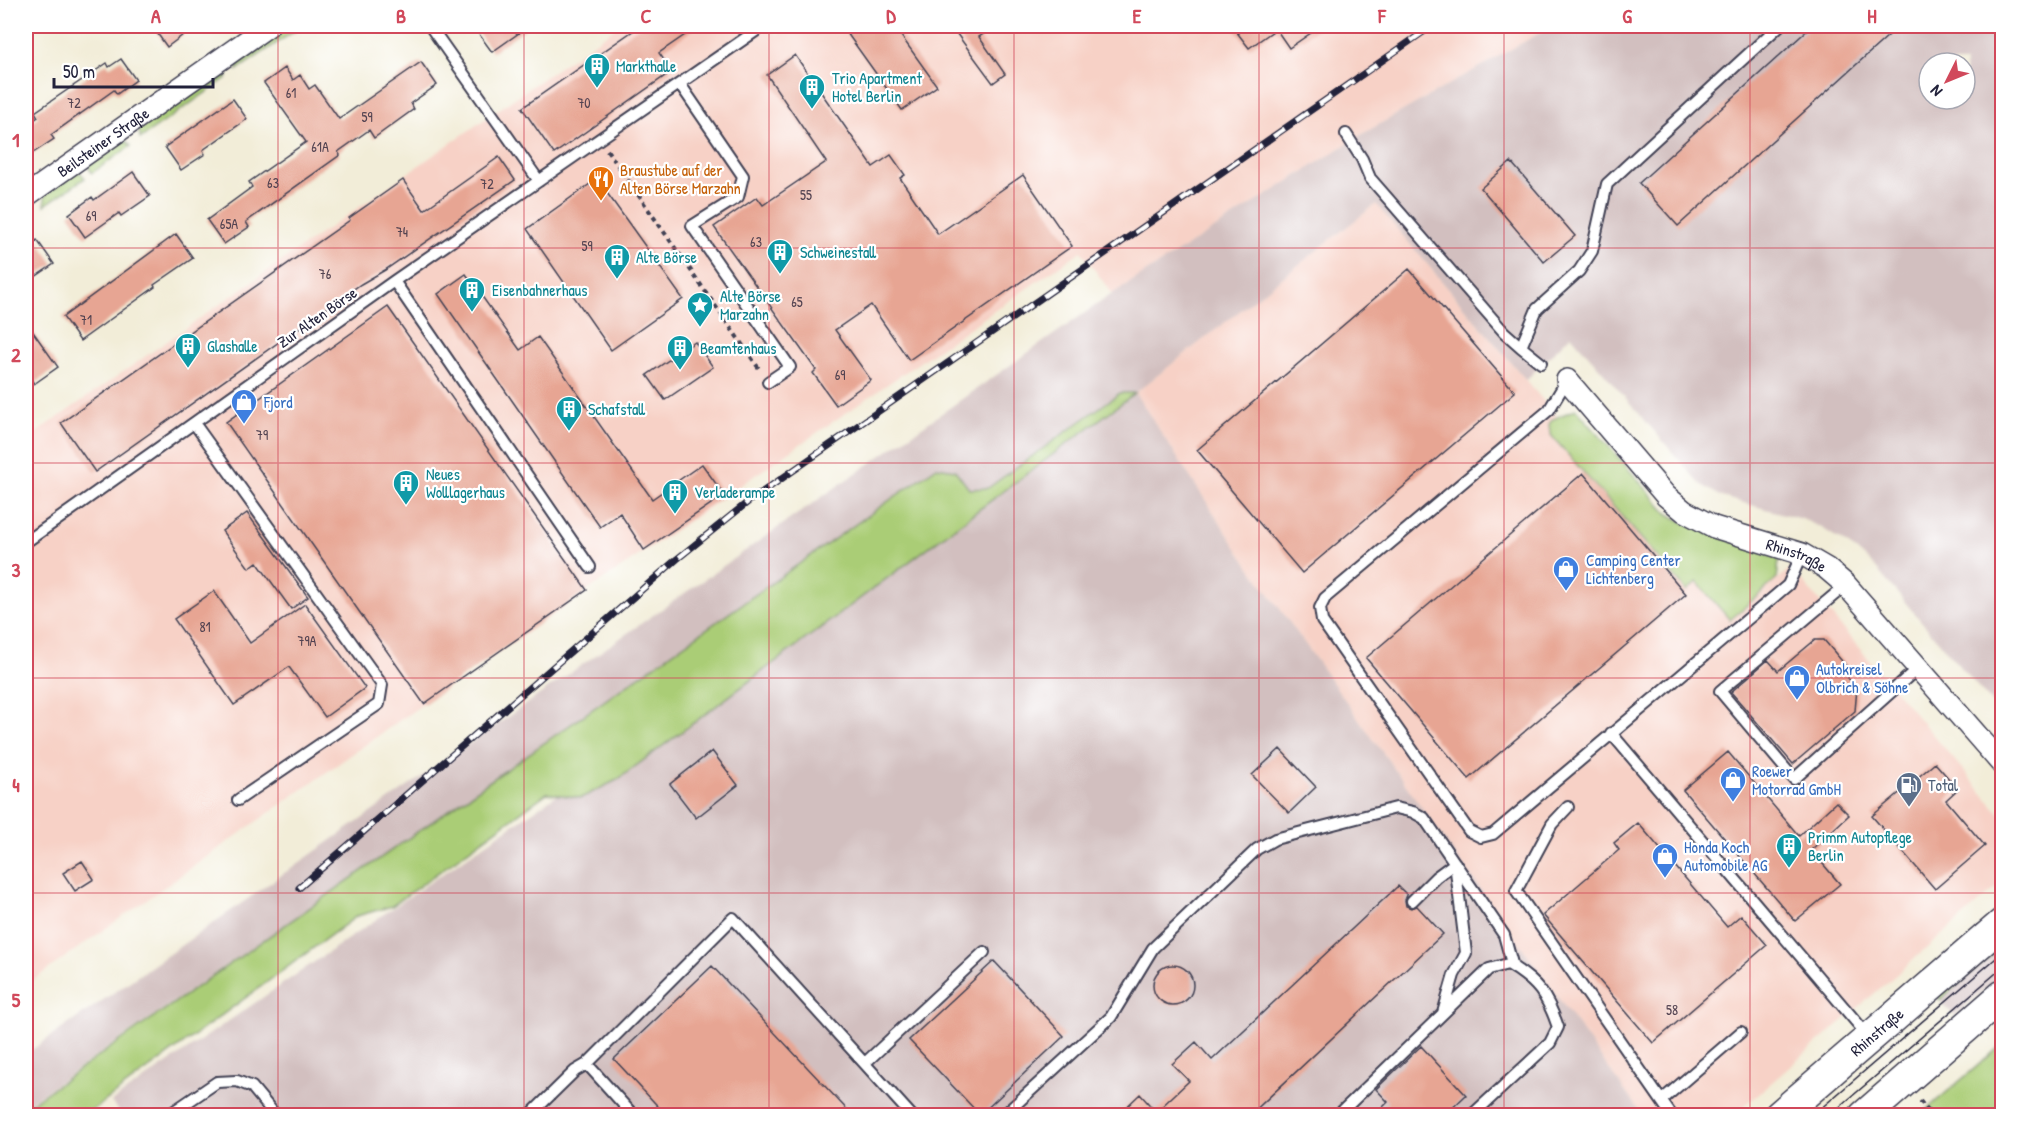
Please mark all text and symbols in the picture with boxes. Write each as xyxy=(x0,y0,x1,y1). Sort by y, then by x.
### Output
text: A xyxy=(151,2,161,29)
text: B xyxy=(396,2,406,29)
text: C xyxy=(641,2,652,29)
text: D xyxy=(886,2,896,29)
text: E xyxy=(1133,2,1142,29)
text: F xyxy=(1377,2,1387,29)
text: G xyxy=(1622,2,1632,29)
text: H xyxy=(1867,2,1877,29)
scale bar xyxy=(54,51,213,89)
building icon: Markthalle xyxy=(582,51,612,89)
north arrow xyxy=(1917,51,1977,111)
place label: Markthalle xyxy=(616,55,677,77)
text: 50 m xyxy=(63,59,95,84)
place label: Trio Apartment Hotel Berlin xyxy=(832,67,922,107)
building icon: Trio Apartment Hotel Berlin xyxy=(797,72,827,110)
text: N xyxy=(1925,80,1947,102)
house number: 61 xyxy=(286,83,296,102)
house number: 72 xyxy=(67,93,81,112)
house number: 70 xyxy=(577,93,591,112)
street label: Beilsteiner Straße xyxy=(53,102,154,182)
house number: 59 xyxy=(361,107,373,126)
text: 1 xyxy=(12,126,20,153)
house number: 61A xyxy=(311,137,329,156)
place label: Braustube auf der Alten Börse Marzahn xyxy=(620,159,741,199)
restaurant icon: Braustube auf der Alten Börse Marzahn xyxy=(586,164,616,202)
house number: 63 xyxy=(267,173,279,192)
house number: 72 xyxy=(480,174,494,193)
house number: 55 xyxy=(800,185,812,204)
house number: 69 xyxy=(86,206,96,225)
house number: 65A xyxy=(220,214,238,233)
house number: 74 xyxy=(396,222,408,241)
house number: 63 xyxy=(750,232,762,251)
house number: 59 xyxy=(581,236,593,255)
building icon: Schweinestall xyxy=(765,237,795,275)
place label: Schweinestall xyxy=(800,241,876,263)
building icon: Alte Börse xyxy=(602,242,632,280)
place label: Alte Börse xyxy=(636,246,697,268)
house number: 76 xyxy=(319,264,332,283)
building icon: Eisenbahnerhaus xyxy=(457,275,487,313)
place label: Eisenbahnerhaus xyxy=(492,279,587,301)
street label: Zur Alten Börse xyxy=(273,281,362,353)
place label: Alte Börse Marzahn xyxy=(720,285,781,325)
place icon: Alte Börse Marzahn xyxy=(685,290,715,328)
house number: 65 xyxy=(791,292,803,311)
house number: 71 xyxy=(80,310,92,329)
building icon: Glashalle xyxy=(173,331,203,369)
building icon: Beamtenhaus xyxy=(665,333,695,371)
place label: Glashalle xyxy=(207,335,258,357)
place label: Beamtenhaus xyxy=(700,337,776,359)
text: 2 xyxy=(11,341,21,368)
house number: 69 xyxy=(835,365,845,384)
shop icon: Fjord xyxy=(229,387,259,425)
place label: Fjord xyxy=(263,391,293,413)
building icon: Schafstall xyxy=(554,394,584,432)
place label: Schafstall xyxy=(588,398,645,420)
house number: 79 xyxy=(256,425,268,444)
place label: Neues Wolllagerhaus xyxy=(426,463,505,503)
building icon: Neues Wolllagerhaus xyxy=(391,468,421,506)
building icon: Verladerampe xyxy=(660,477,690,515)
place label: Verladerampe xyxy=(694,481,776,503)
street label: Rhinstraße xyxy=(1764,533,1831,577)
place label: Camping Center Lichtenberg xyxy=(1586,549,1681,589)
shop icon: Camping Center Lichtenberg xyxy=(1551,554,1581,592)
text: 3 xyxy=(12,556,21,583)
house number: 81 xyxy=(199,617,211,636)
house number: 79A xyxy=(298,631,317,650)
place label: Autokreisel Olbrich & Söhne xyxy=(1816,658,1909,698)
shop icon: Autokreisel Olbrich & Söhne xyxy=(1782,663,1812,701)
place label: Roewer Motorrad GmbH xyxy=(1752,760,1841,800)
shop icon: Roewer Motorrad GmbH xyxy=(1718,765,1748,803)
fuel station icon: Total xyxy=(1894,770,1924,808)
text: 4 xyxy=(12,771,20,798)
place label: Total xyxy=(1928,774,1959,796)
place label: Primm Autopflege Berlin xyxy=(1808,826,1913,866)
building icon: Primm Autopflege Berlin xyxy=(1774,831,1804,869)
place label: Honda Koch Automobile AG xyxy=(1684,836,1768,876)
shop icon: Honda Koch Automobile AG xyxy=(1650,841,1680,879)
text: 5 xyxy=(12,986,21,1013)
house number: 58 xyxy=(1666,1000,1678,1019)
street label: Rhinstraße xyxy=(1845,1002,1909,1061)

